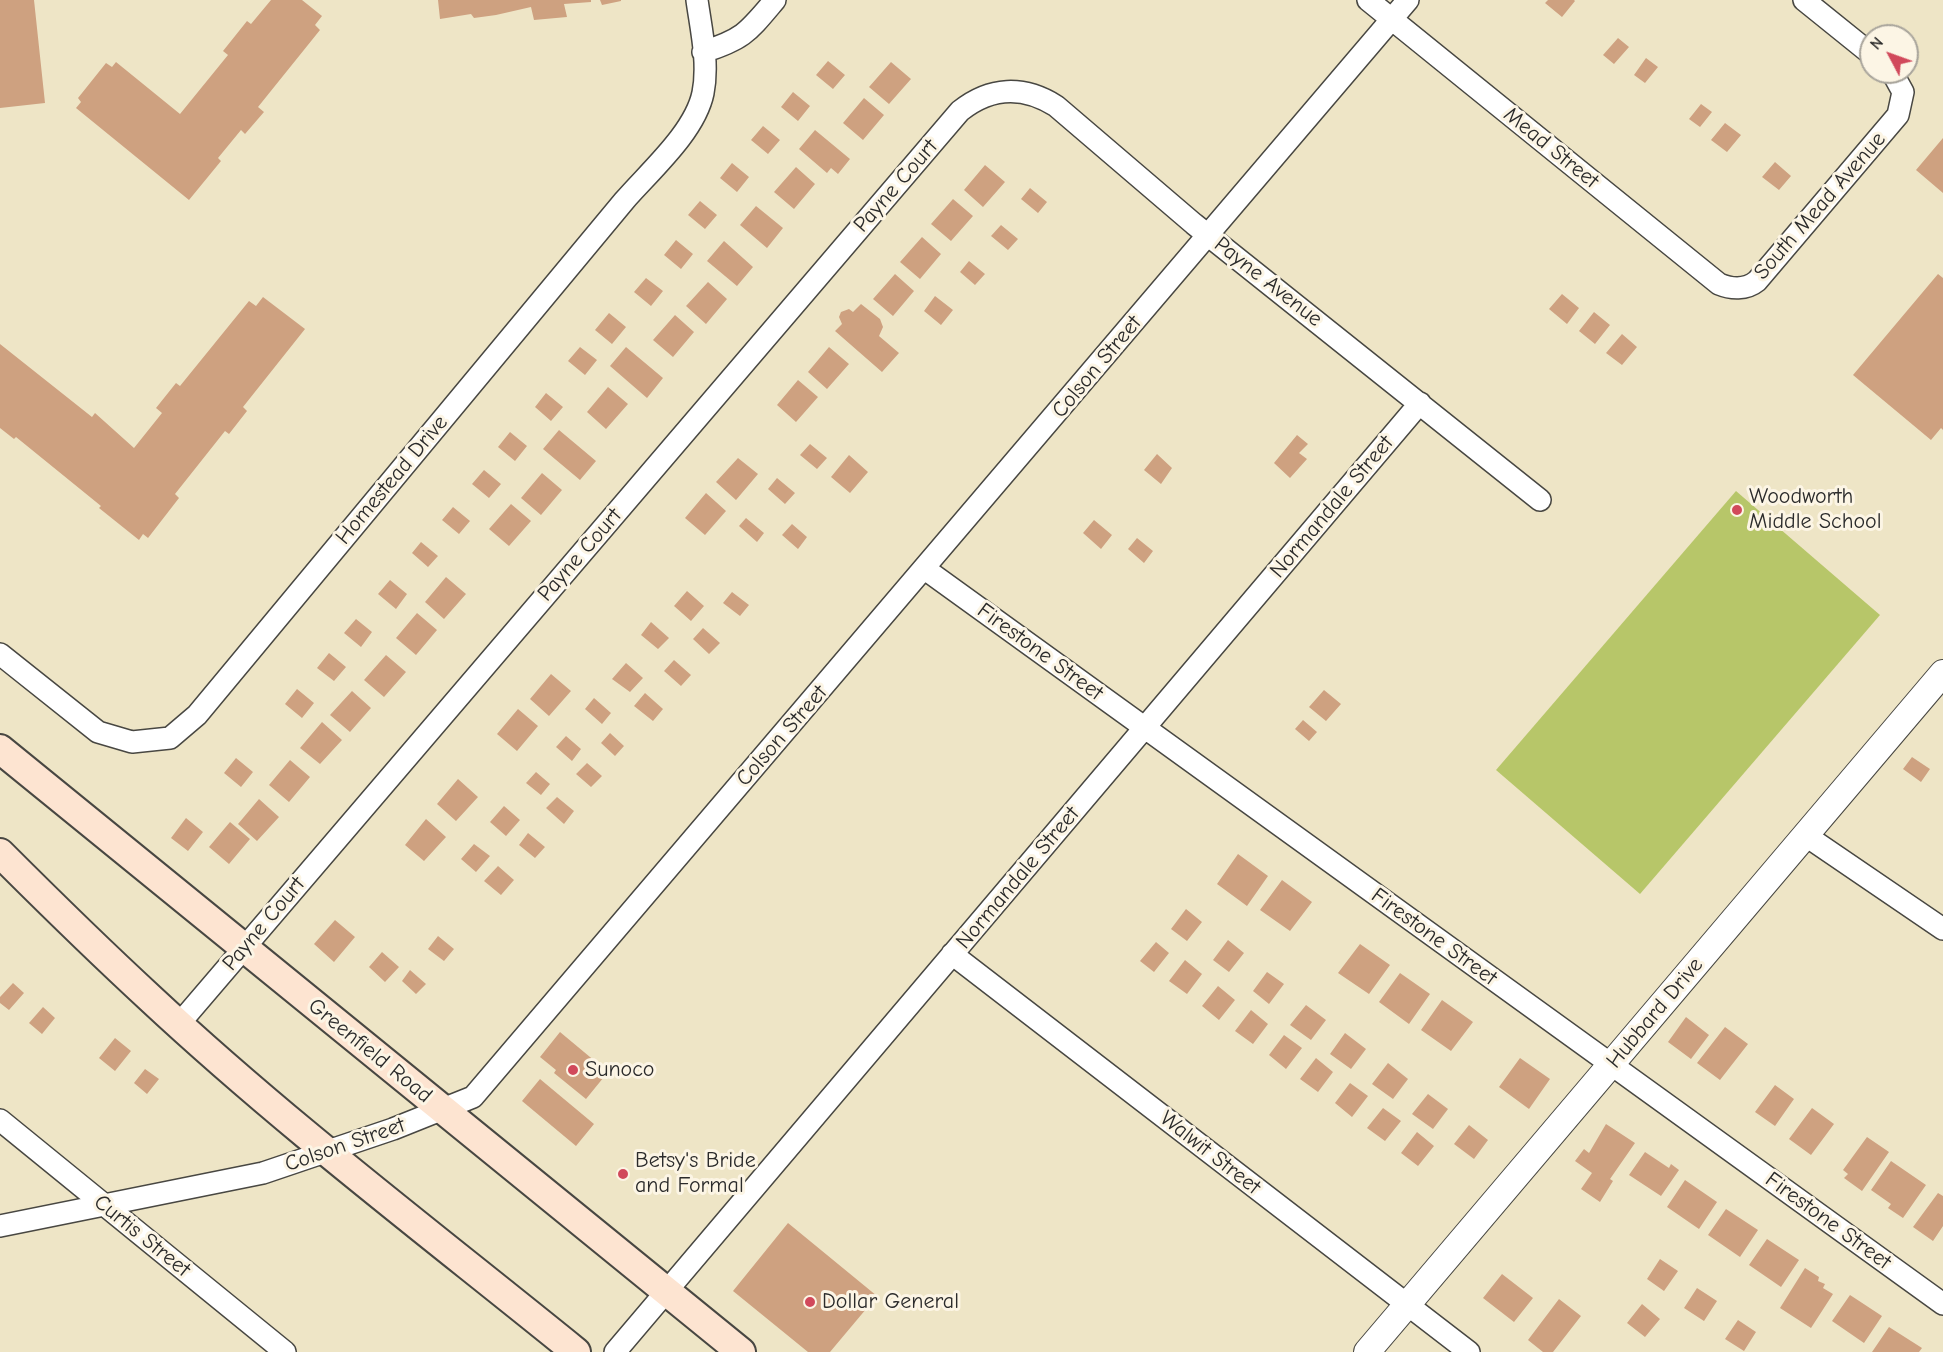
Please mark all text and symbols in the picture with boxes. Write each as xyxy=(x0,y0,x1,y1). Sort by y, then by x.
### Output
north arrow xyxy=(1859,24,1919,84)
text: N xyxy=(1867,34,1887,53)
street label: Mead Street xyxy=(1498,102,1604,194)
street label: South Mead Avenue xyxy=(1749,127,1891,285)
street label: Payne Court xyxy=(848,134,944,238)
street label: Payne Avenue xyxy=(1209,232,1327,332)
street label: Colson Street xyxy=(1047,311,1147,423)
street label: Homestead Drive xyxy=(330,410,454,550)
street label: Normandale Street xyxy=(1265,430,1399,584)
place label: Woodworth Middle School xyxy=(1749,484,1882,536)
street label: Payne Court xyxy=(532,503,628,607)
marker: Woodworth Middle School xyxy=(1730,503,1744,517)
street label: Firestone Street xyxy=(972,598,1108,706)
street label: Colson Street xyxy=(731,680,833,792)
street label: Normandale Street xyxy=(951,801,1085,955)
street label: Payne Court xyxy=(217,872,311,976)
street label: Firestone Street xyxy=(1366,883,1502,991)
street label: Hubbard Drive xyxy=(1601,952,1709,1074)
street label: Greenfield Road xyxy=(303,993,437,1109)
place label: Sunoco xyxy=(585,1057,654,1083)
marker: Sunoco xyxy=(566,1063,580,1077)
street label: Walwit Street xyxy=(1154,1105,1266,1201)
street label: Colson Street xyxy=(281,1112,409,1178)
place label: Betsy's Bride and Formal xyxy=(635,1148,756,1200)
marker: Betsy's Bride and Formal xyxy=(616,1167,630,1181)
street label: Firestone Street xyxy=(1760,1167,1896,1275)
street label: Curtis Street xyxy=(88,1189,196,1283)
place label: Dollar General xyxy=(822,1289,959,1315)
marker: Dollar General xyxy=(803,1295,817,1309)

